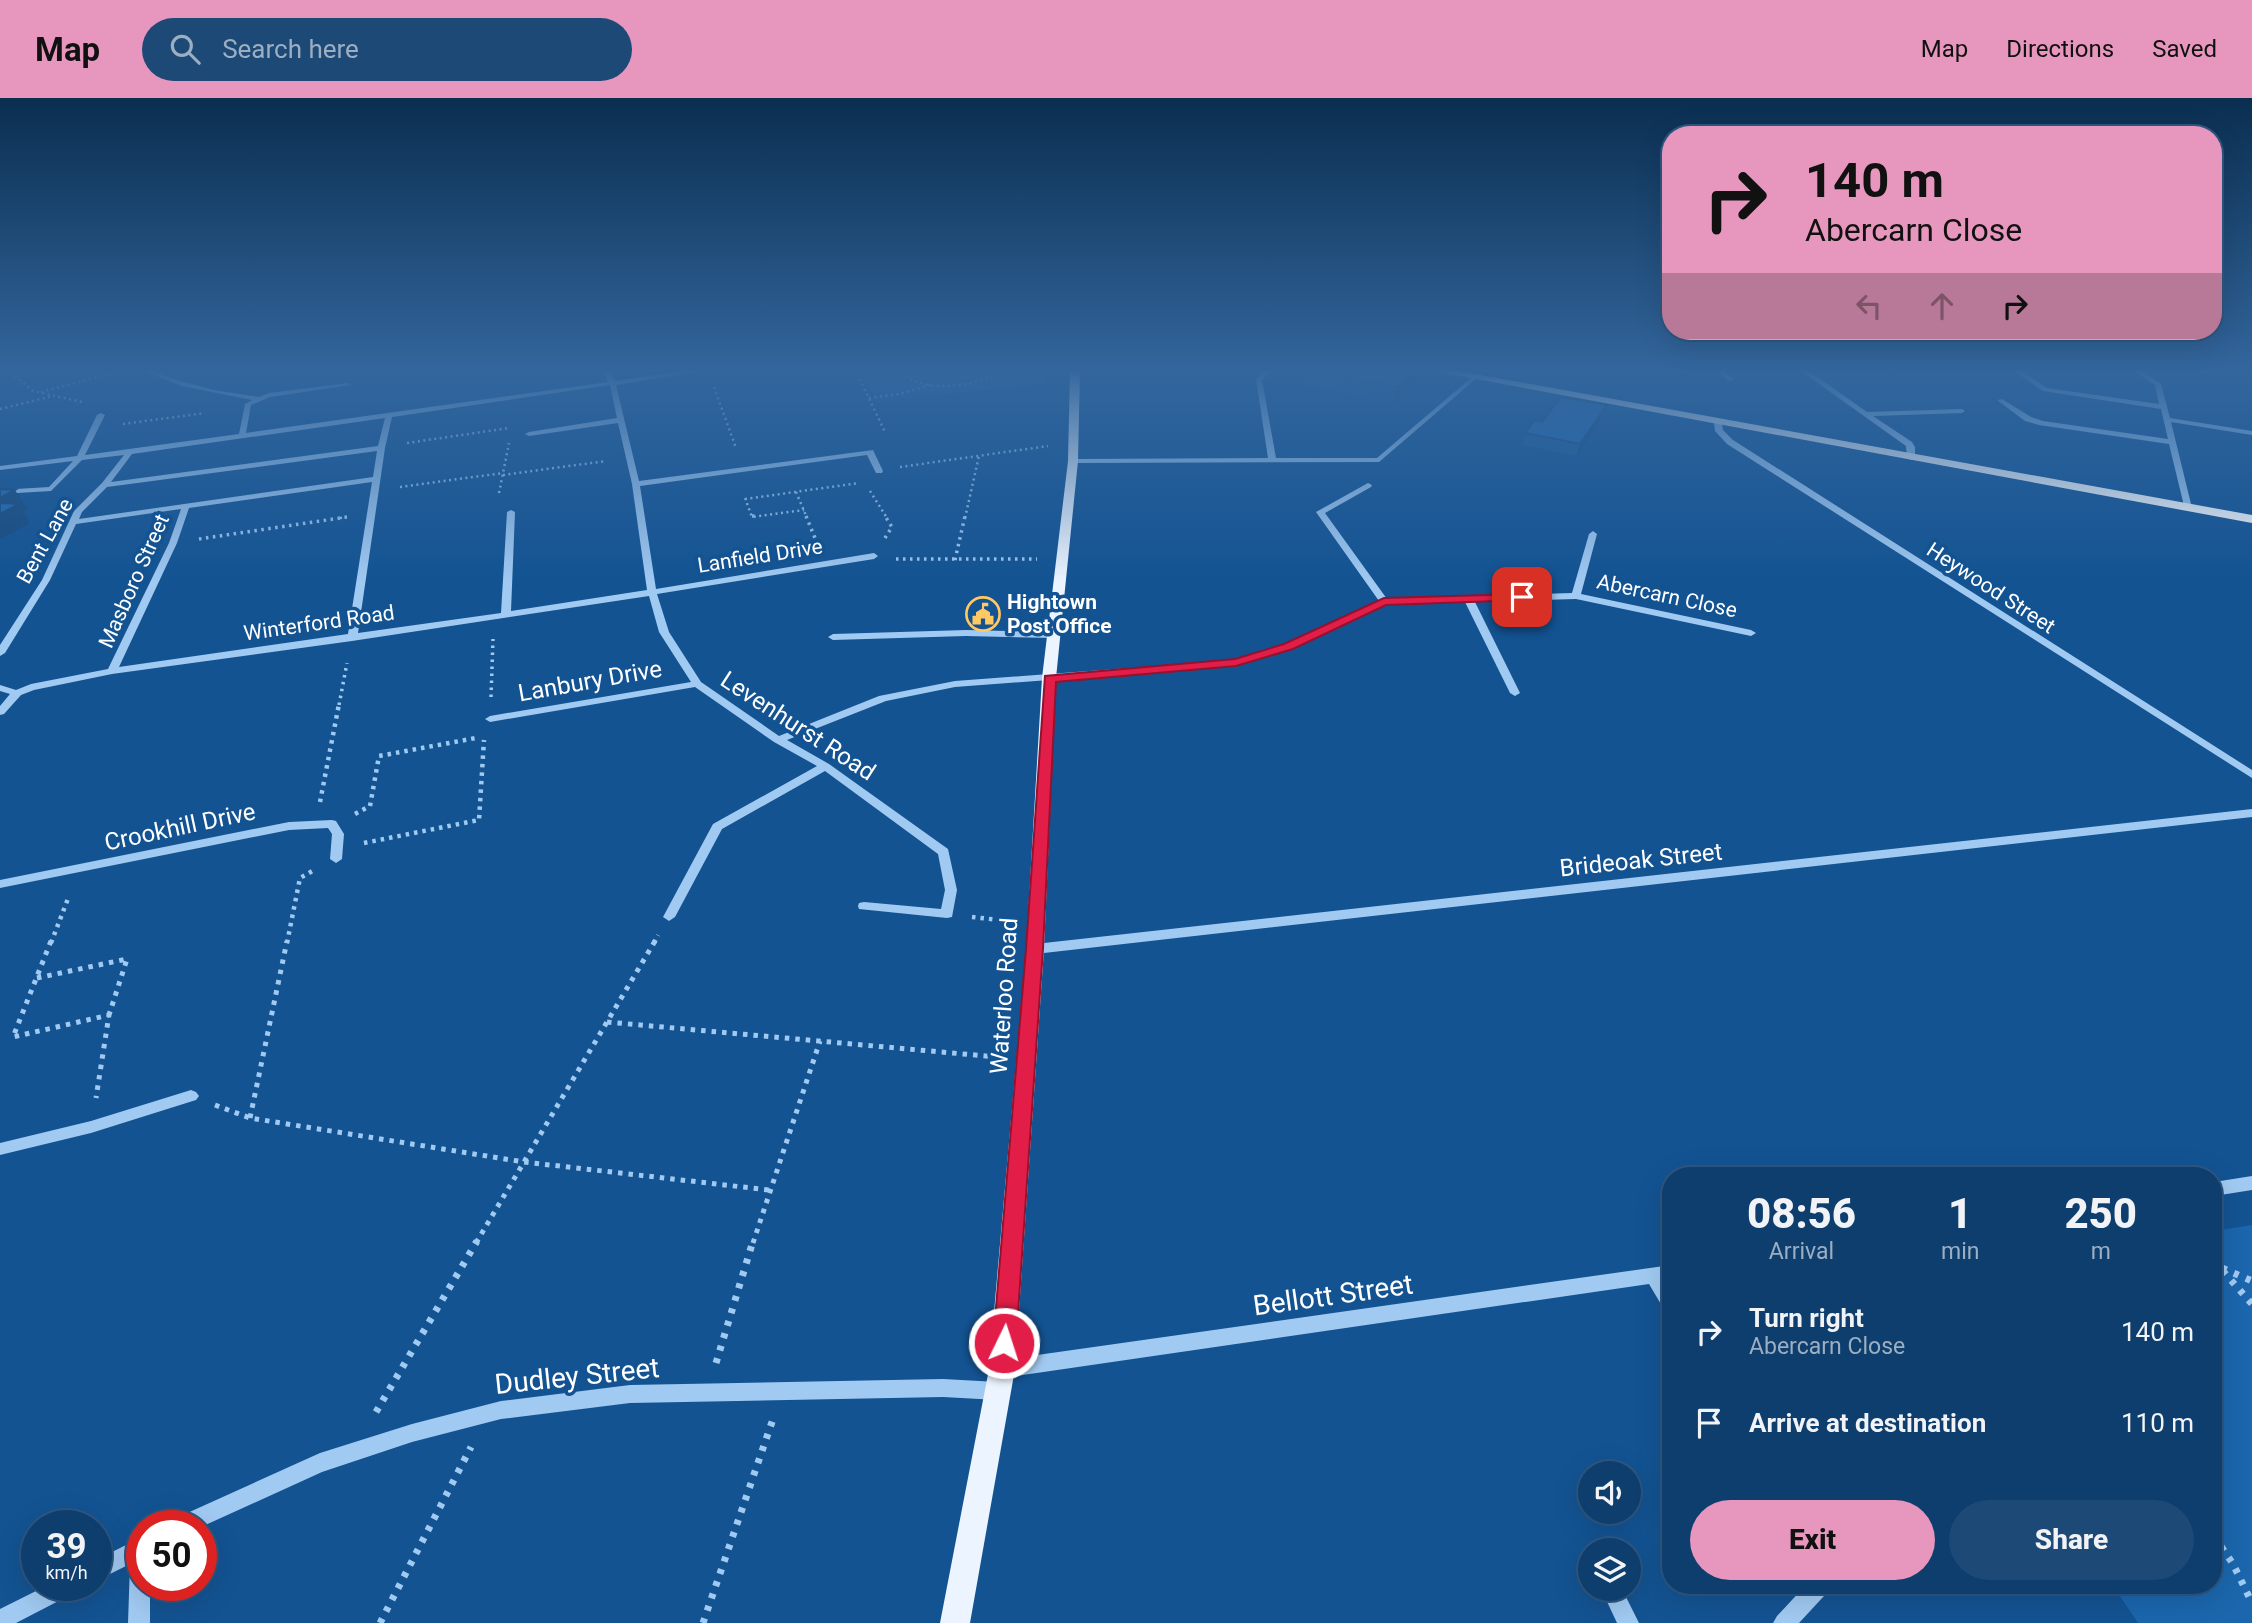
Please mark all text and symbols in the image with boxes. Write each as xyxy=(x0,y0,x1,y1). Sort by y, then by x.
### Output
search box xyxy=(142,18,632,81)
text: Map xyxy=(35,30,100,69)
icon: search xyxy=(166,30,204,68)
text: Search here xyxy=(222,34,359,64)
text: Map xyxy=(1921,35,1968,63)
text: Directions xyxy=(2006,35,2114,63)
text: Saved xyxy=(2152,35,2217,63)
text: 140 m xyxy=(1805,152,1944,209)
icon: right xyxy=(1690,154,1781,245)
text: Abercarn Close xyxy=(1805,211,2022,249)
icon: left xyxy=(1850,287,1888,325)
icon: ahead xyxy=(1923,287,1961,325)
icon: right xyxy=(1996,287,2034,325)
street label: Bent Lane xyxy=(12,494,78,588)
street label: Masboro Street xyxy=(94,510,174,652)
street label: Lanfield Drive xyxy=(696,534,824,578)
street label: Heywood Street xyxy=(1922,538,2060,638)
pin xyxy=(1492,567,1552,627)
street label: Abercarn Close xyxy=(1595,569,1739,623)
icon: arrive xyxy=(1503,578,1541,616)
place label: Hightown Post Office xyxy=(1007,590,1112,638)
public building icon: Hightown Post Office xyxy=(964,595,1002,633)
street label: Winterford Road xyxy=(242,601,396,645)
street label: Lanbury Drive xyxy=(516,655,664,707)
street label: Levenhurst Road xyxy=(715,666,881,786)
street label: Crookhill Drive xyxy=(102,797,258,857)
street label: Brideoak Street xyxy=(1558,838,1724,882)
street label: Waterloo Road xyxy=(985,917,1023,1075)
text: 08:56 xyxy=(1747,1189,1856,1238)
text: 1 xyxy=(1948,1189,1972,1238)
text: 250 xyxy=(2064,1189,2137,1238)
text: Arrival xyxy=(1769,1238,1834,1265)
text: min xyxy=(1941,1238,1979,1265)
text: m xyxy=(2091,1238,2111,1265)
street label: Bellott Street xyxy=(1251,1267,1415,1323)
text: Turn right xyxy=(1749,1303,1864,1333)
position arrow xyxy=(967,1306,1041,1380)
icon: right xyxy=(1690,1313,1728,1351)
text: 140 m xyxy=(2121,1317,2194,1347)
text: Abercarn Close xyxy=(1749,1333,1905,1360)
street label: Dudley Street xyxy=(493,1351,661,1401)
icon: arrive xyxy=(1690,1404,1728,1442)
text: Arrive at destination xyxy=(1749,1408,1986,1438)
text: 110 m xyxy=(2121,1408,2194,1438)
map controls xyxy=(1578,1461,1641,1601)
button: sound xyxy=(1578,1461,1641,1524)
button: Exit xyxy=(1690,1500,1935,1580)
button: Share xyxy=(1949,1500,2194,1580)
speed limit sign: 50 xyxy=(126,1510,217,1601)
text: 39 xyxy=(46,1526,87,1567)
button: layers xyxy=(1578,1538,1641,1601)
text: km/h xyxy=(45,1562,88,1583)

